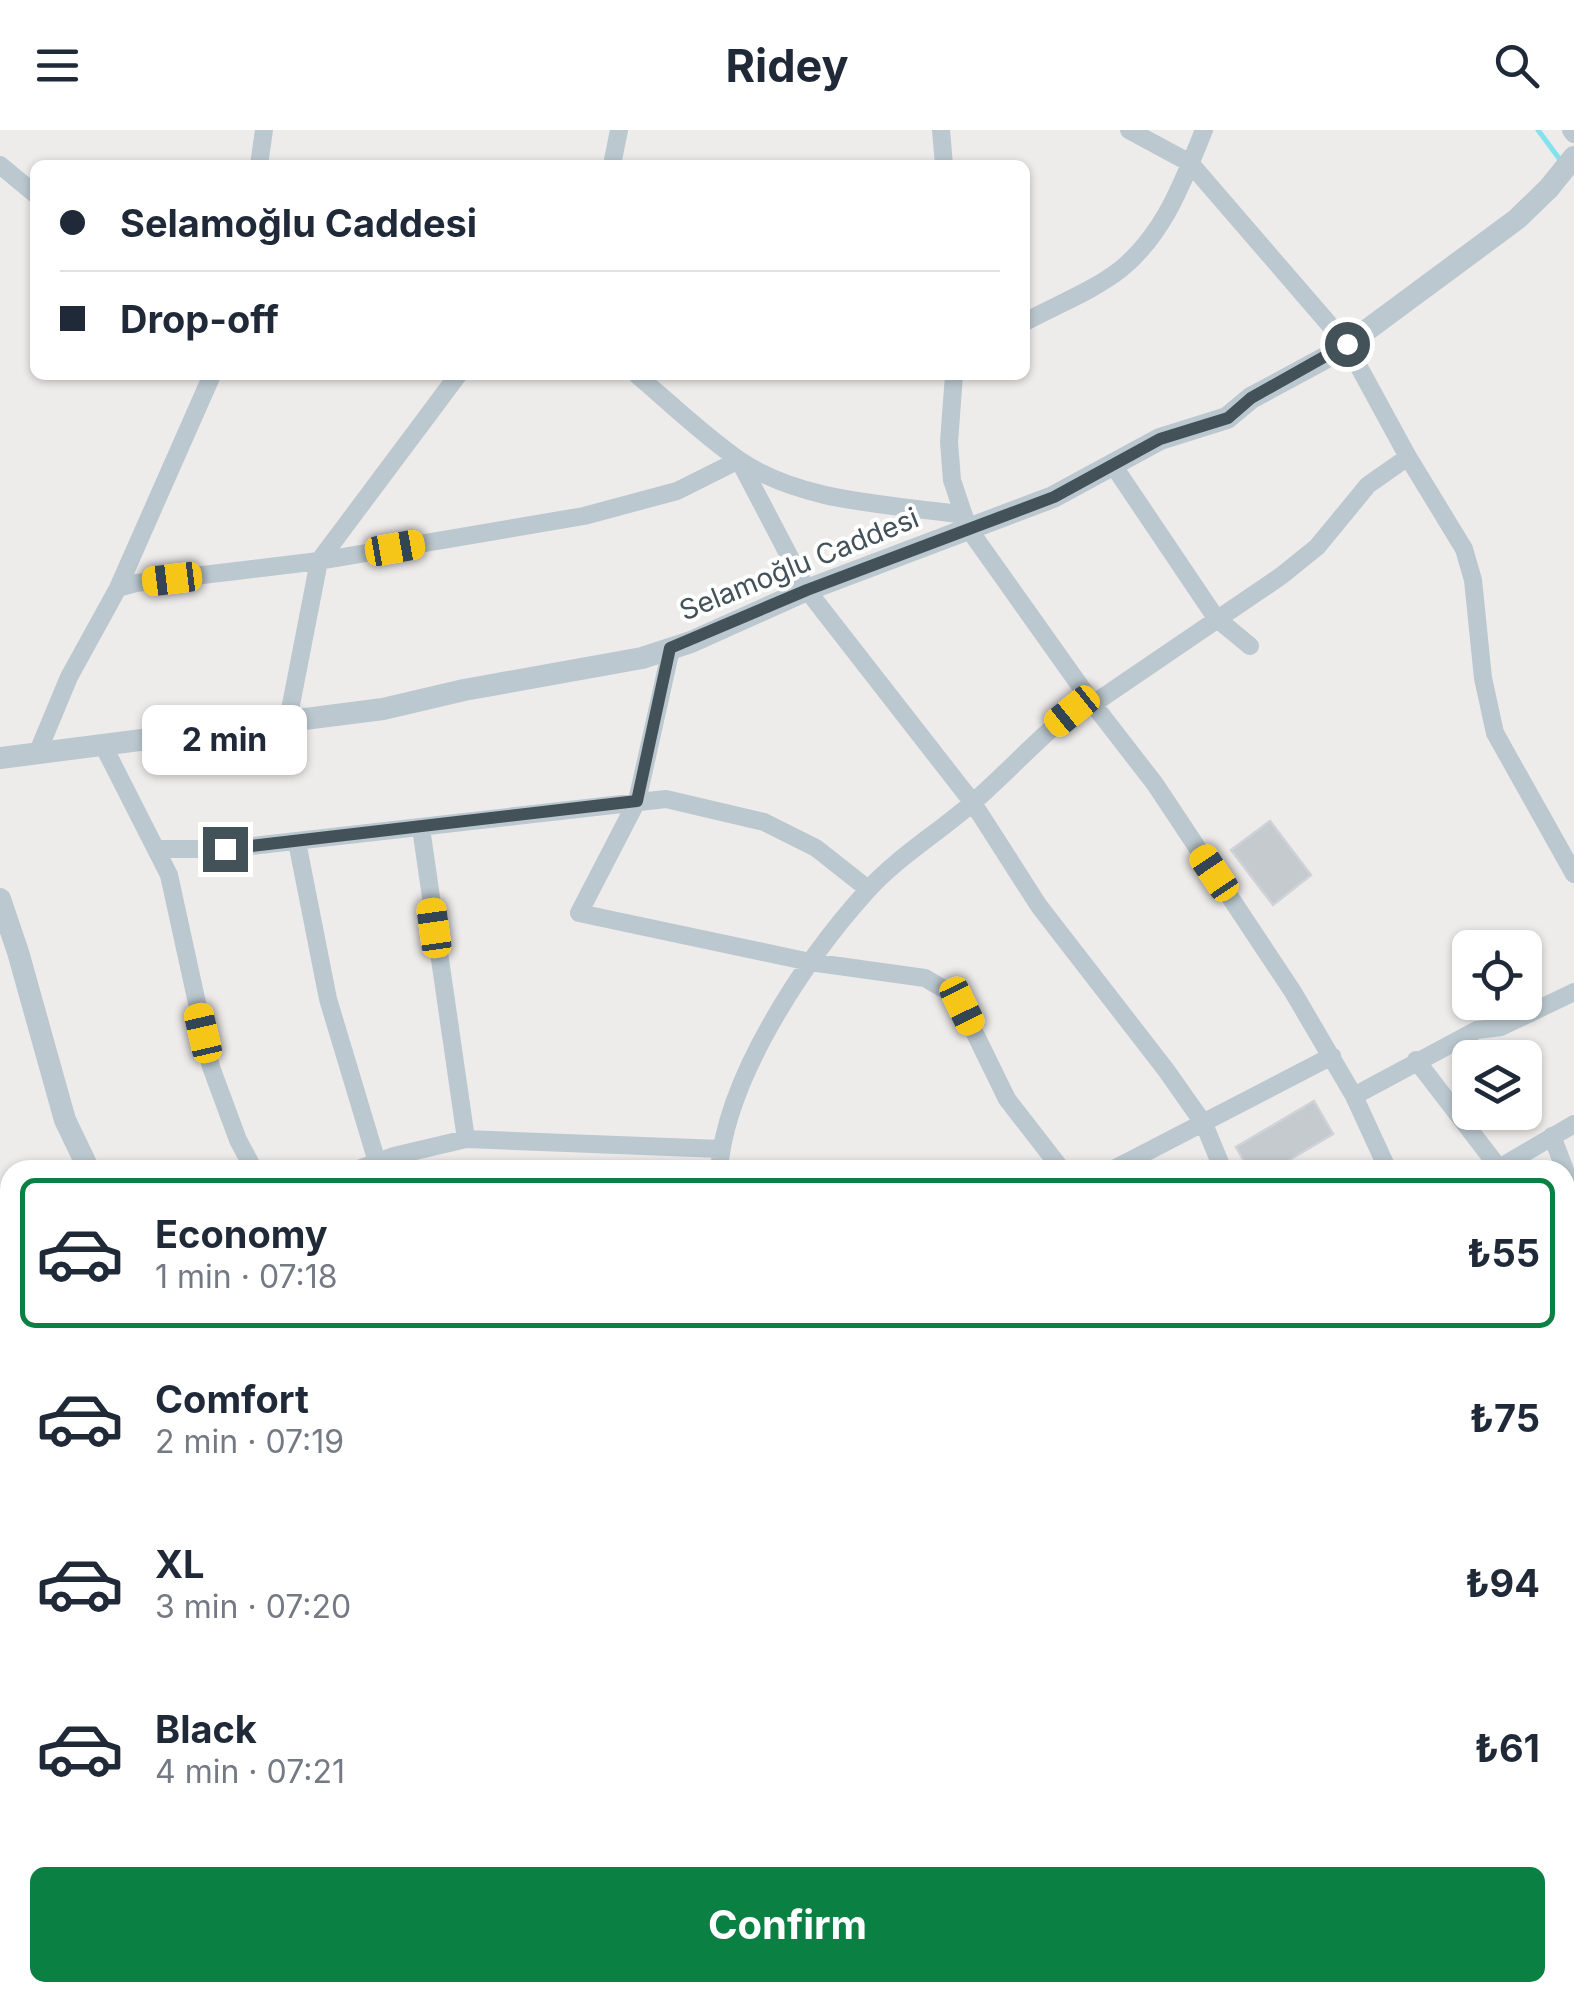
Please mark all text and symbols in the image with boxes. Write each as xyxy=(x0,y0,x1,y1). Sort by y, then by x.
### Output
icon: menu xyxy=(30,38,85,93)
text: Ridey xyxy=(725,38,849,93)
icon: search xyxy=(1489,38,1544,93)
text: Selamoğlu Caddesi xyxy=(120,200,477,246)
text: Drop-off xyxy=(120,296,279,342)
route start xyxy=(1325,322,1370,367)
street label: Selamoğlu Caddesi xyxy=(674,501,924,627)
car xyxy=(363,528,427,568)
car xyxy=(140,560,204,598)
car xyxy=(1039,680,1105,742)
callout: 2 min xyxy=(142,704,308,774)
text: 2 min xyxy=(182,720,267,759)
route end xyxy=(203,827,248,872)
car xyxy=(1185,840,1243,906)
car xyxy=(415,896,453,960)
map controls xyxy=(1452,930,1542,1130)
button: locate xyxy=(1452,930,1542,1020)
car xyxy=(935,972,989,1040)
car xyxy=(182,1000,224,1066)
button: layers xyxy=(1452,1040,1542,1130)
icon: car xyxy=(35,1208,125,1298)
text: Economy xyxy=(155,1211,328,1257)
text: ₺55 xyxy=(1467,1230,1540,1276)
text: 1 min · 07:18 xyxy=(155,1257,338,1296)
icon: car xyxy=(35,1373,125,1463)
text: Comfort xyxy=(155,1376,309,1422)
text: ₺75 xyxy=(1469,1395,1540,1441)
text: 2 min · 07:19 xyxy=(155,1422,344,1461)
icon: car xyxy=(35,1538,125,1628)
text: XL xyxy=(155,1541,205,1587)
text: ₺94 xyxy=(1465,1560,1540,1606)
text: 3 min · 07:20 xyxy=(155,1587,351,1626)
icon: car xyxy=(35,1703,125,1793)
text: Black xyxy=(155,1706,257,1752)
text: ₺61 xyxy=(1474,1725,1540,1771)
text: 4 min · 07:21 xyxy=(155,1752,345,1791)
button: Confirm xyxy=(30,1867,1545,1982)

